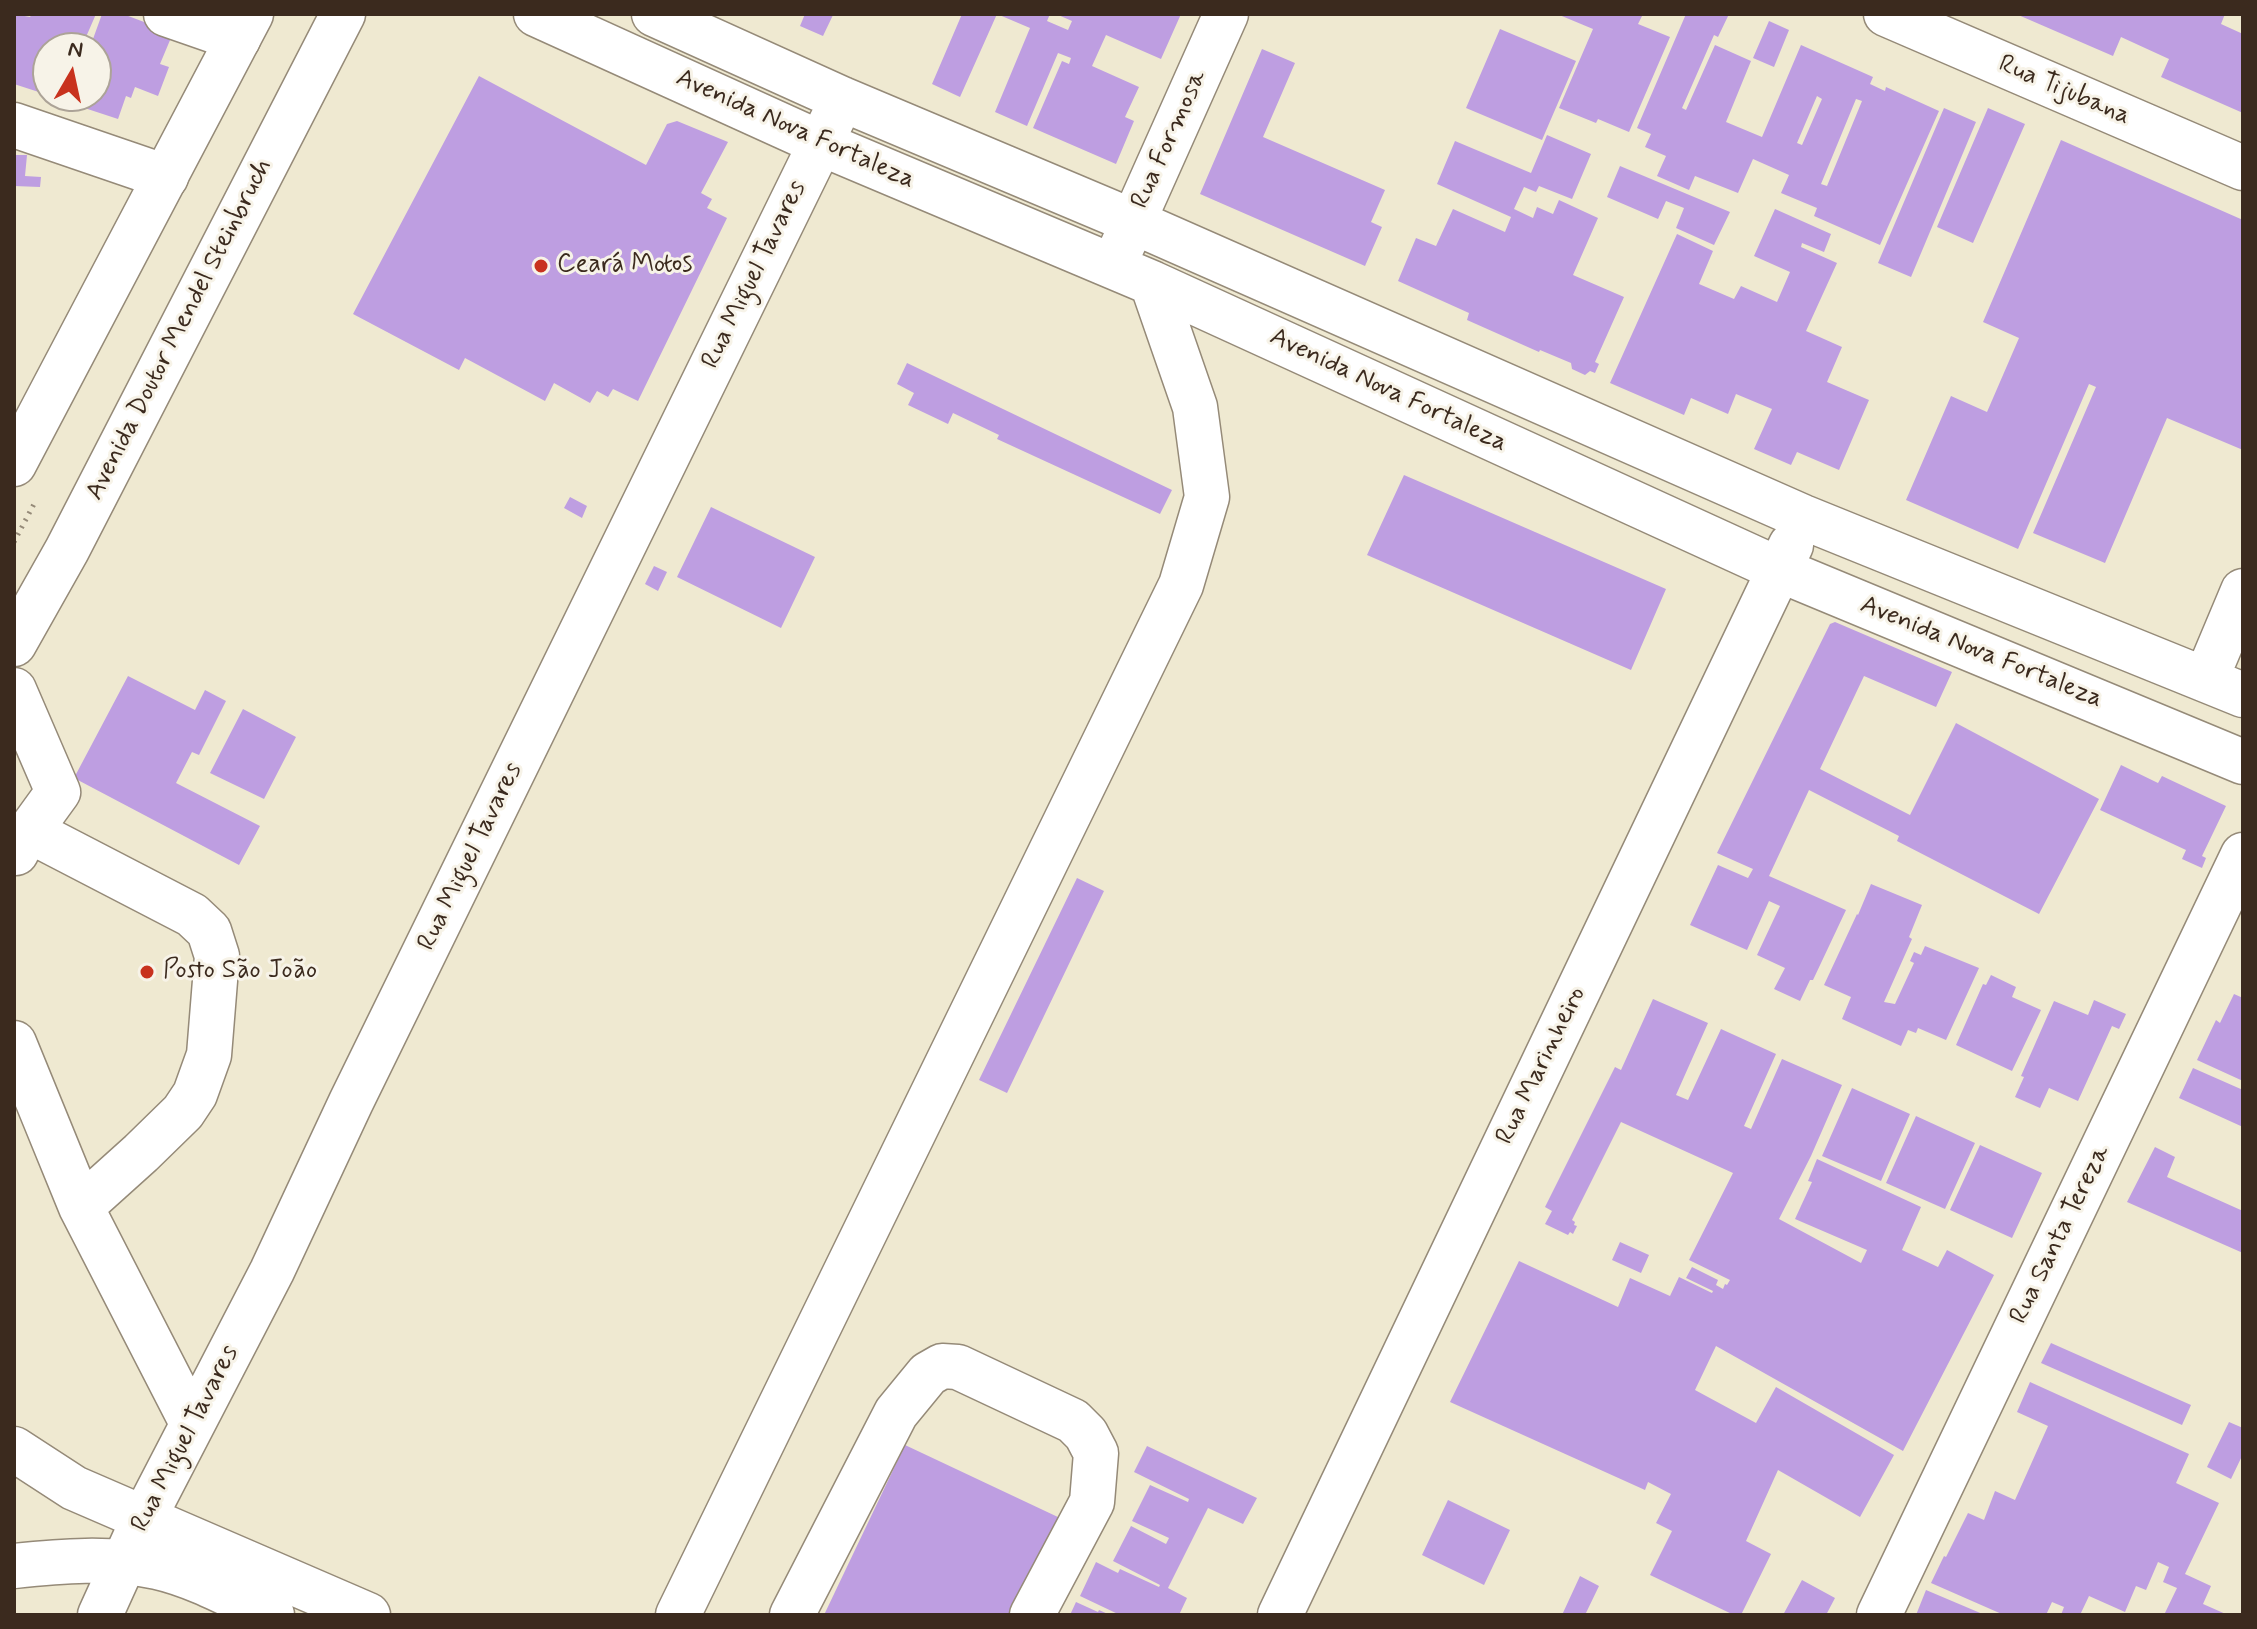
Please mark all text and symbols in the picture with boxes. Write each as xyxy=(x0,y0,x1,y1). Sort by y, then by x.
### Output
north arrow xyxy=(32,32,112,112)
text: N xyxy=(66,35,85,65)
street label: Rua Tijubana xyxy=(1993,49,2135,133)
street label: Avenida Nova Fortaleza xyxy=(671,63,919,197)
street label: Rua Formosa xyxy=(1126,66,1214,214)
street label: Avenida Doutor Mendel Steinbruch xyxy=(80,154,280,506)
street label: Rua Miguel Tavares xyxy=(696,176,814,374)
place label: Ceará Motos xyxy=(557,250,692,282)
marker: Ceará Motos xyxy=(532,257,550,275)
street label: Avenida Nova Fortaleza xyxy=(1264,322,1512,460)
street label: Avenida Nova Fortaleza xyxy=(1855,590,2107,716)
street label: Rua Miguel Tavares xyxy=(412,758,530,956)
place label: Posto São João xyxy=(163,956,317,988)
marker: Posto São João xyxy=(138,963,156,981)
street label: Rua Marinheiro xyxy=(1490,982,1594,1150)
street label: Rua Santa Tereza xyxy=(2004,1141,2118,1329)
street label: Rua Miguel Tavares xyxy=(126,1340,246,1538)

